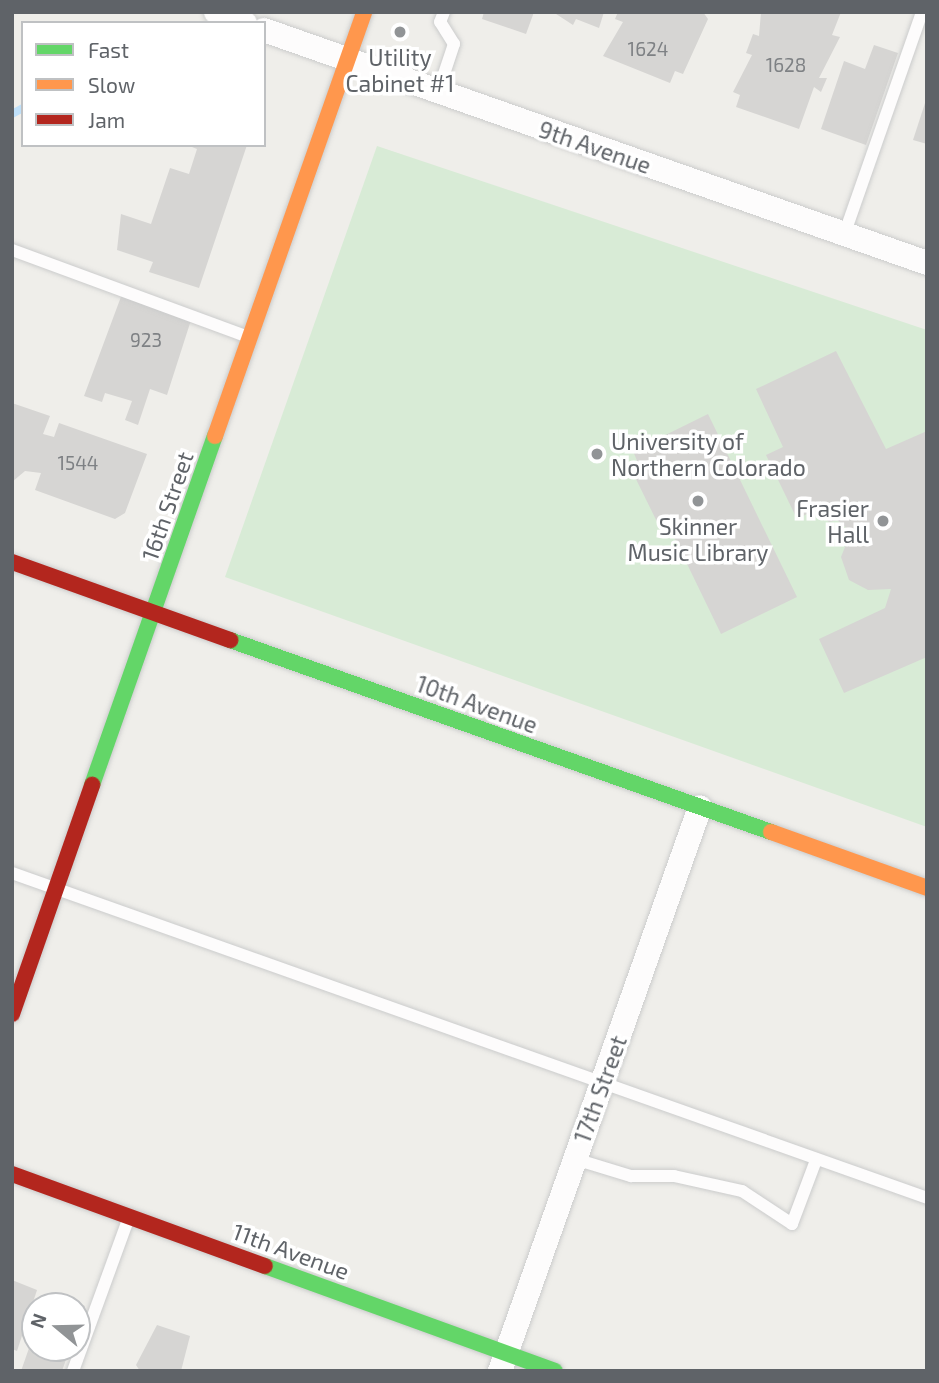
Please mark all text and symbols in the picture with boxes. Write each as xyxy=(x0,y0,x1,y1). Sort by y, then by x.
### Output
legend xyxy=(21,21,266,147)
marker: Utility Cabinet #1 xyxy=(392,24,408,40)
text: Fast xyxy=(88,37,129,62)
house number: 1624 xyxy=(628,38,668,60)
place label: Utility Cabinet #1 xyxy=(345,43,455,97)
house number: 1628 xyxy=(766,54,806,76)
text: Slow xyxy=(88,72,135,97)
text: Jam xyxy=(88,107,125,132)
street label: 9th Avenue xyxy=(535,115,655,179)
house number: 923 xyxy=(130,329,162,351)
place label: University of Northern Colorado xyxy=(611,427,806,481)
marker: University of Northern Colorado xyxy=(589,446,605,462)
street label: 16th Street xyxy=(135,448,199,564)
house number: 1544 xyxy=(57,452,99,474)
marker: Skinner Music Library xyxy=(690,493,706,509)
place label: Frasier Hall xyxy=(796,494,869,548)
place label: Skinner Music Library xyxy=(628,512,768,566)
marker: Frasier Hall xyxy=(875,513,891,529)
street label: 10th Avenue xyxy=(412,669,542,739)
street label: 17th Street xyxy=(568,1032,632,1146)
street label: 11th Avenue xyxy=(229,1217,353,1285)
north arrow xyxy=(21,1292,91,1362)
text: N xyxy=(24,1310,51,1331)

